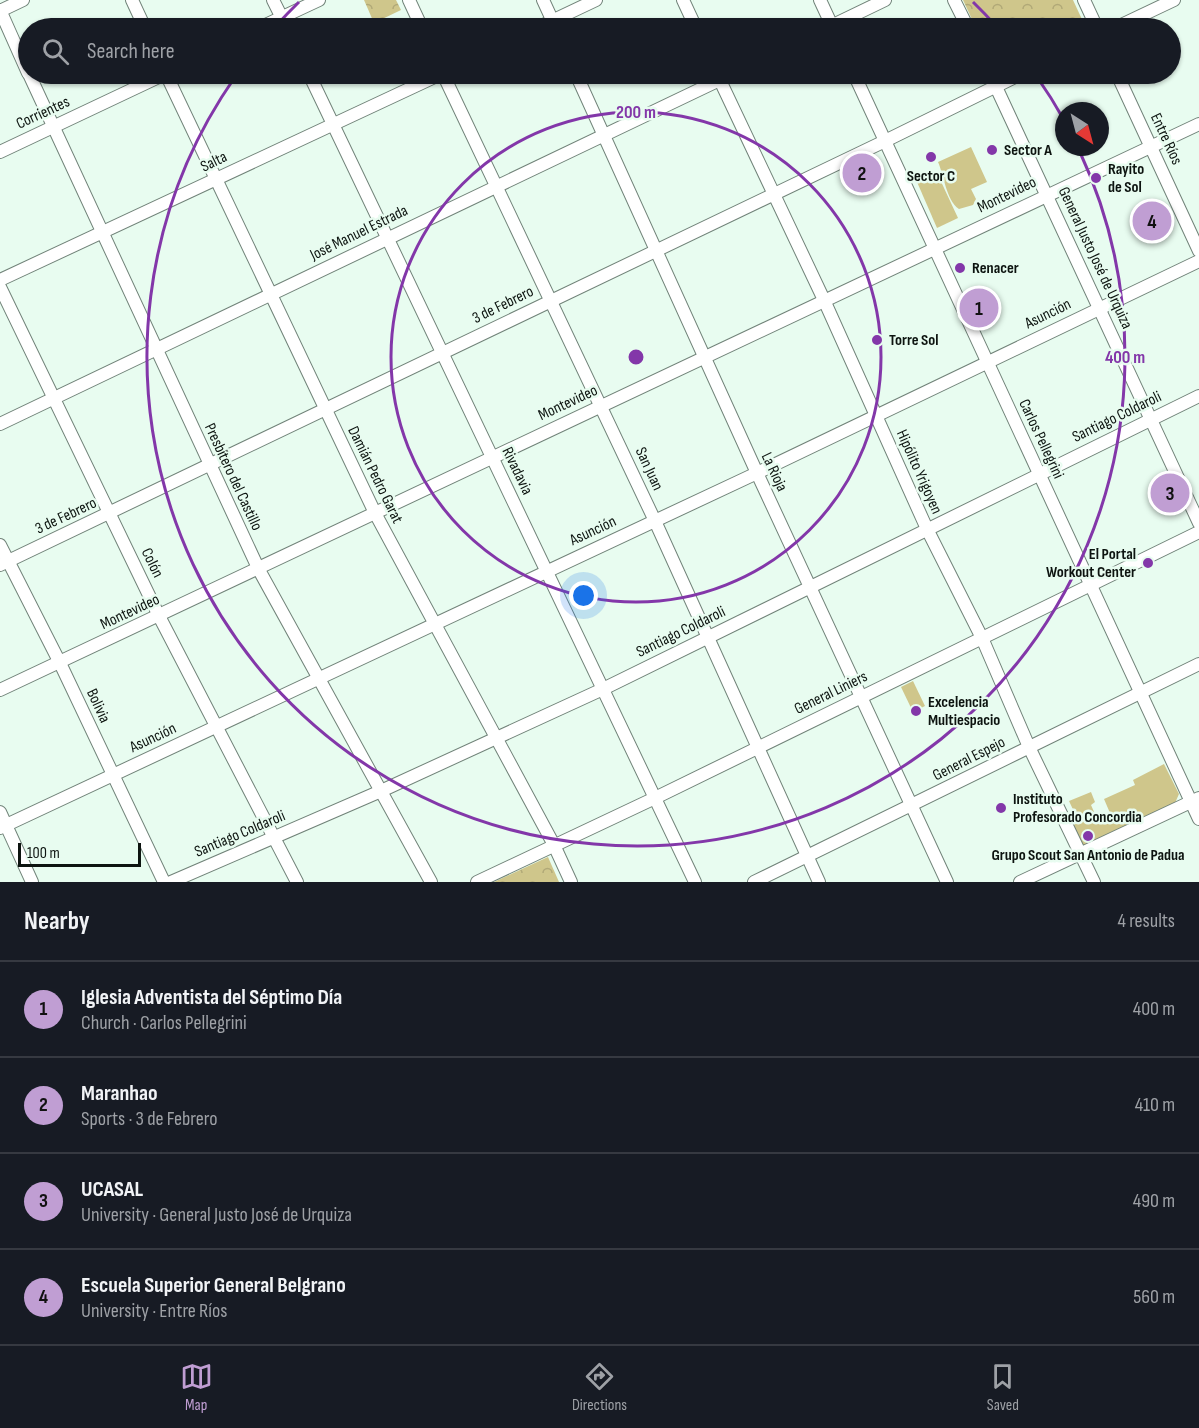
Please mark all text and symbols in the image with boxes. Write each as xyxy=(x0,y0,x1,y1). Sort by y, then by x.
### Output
search box xyxy=(18,18,1181,84)
icon: search xyxy=(39,35,72,68)
text: Search here xyxy=(87,38,174,65)
street label: Corrientes xyxy=(13,92,73,134)
text: 200 m xyxy=(616,102,656,123)
north arrow xyxy=(1055,102,1109,156)
street label: Entre Ríos xyxy=(1146,110,1186,168)
place label: Sector A xyxy=(1004,141,1052,160)
marker: Sector A xyxy=(985,143,999,157)
street label: Salta xyxy=(198,148,230,176)
pin: 2 xyxy=(842,150,882,195)
marker: Sector C xyxy=(924,150,938,164)
place label: Rayito de Sol xyxy=(1108,160,1144,197)
place label: Sector C xyxy=(907,167,955,186)
marker: Rayito de Sol xyxy=(1089,171,1103,185)
street label: Montevideo xyxy=(974,173,1040,217)
street label: General Justo José de Urquiza xyxy=(1054,184,1136,332)
pin: 4 xyxy=(1132,198,1172,244)
street label: José Manuel Estrada xyxy=(306,201,411,265)
place label: Renacer xyxy=(972,259,1019,278)
marker: Renacer xyxy=(953,261,967,275)
street label: 3 de Febrero xyxy=(469,282,537,328)
pin: 1 xyxy=(960,286,998,330)
street label: Asunción xyxy=(1021,295,1074,334)
place label: Torre Sol xyxy=(889,331,938,350)
marker: Torre Sol xyxy=(870,333,884,347)
centre of rings xyxy=(626,347,646,367)
text: 400 m xyxy=(1105,347,1145,368)
street label: Montevideo xyxy=(535,381,601,425)
street label: Santiago Coldaroli xyxy=(1069,387,1165,447)
street label: Carlos Pellegrini xyxy=(1014,396,1068,482)
street label: Presbítero del Castillo xyxy=(200,420,266,534)
street label: Damián Pedro Garat xyxy=(343,423,407,527)
street label: Hipólito Yrigoyen xyxy=(892,427,946,517)
street label: Rivadavia xyxy=(497,444,537,498)
street label: San Juan xyxy=(631,444,667,494)
street label: La Rioja xyxy=(757,450,791,494)
pin: 3 xyxy=(1150,470,1190,516)
street label: 3 de Febrero xyxy=(32,494,100,538)
street label: Asunción xyxy=(566,512,619,550)
street label: Colón xyxy=(137,545,167,581)
place label: El Portal Workout Center xyxy=(1046,545,1136,582)
marker: El Portal Workout Center xyxy=(1141,556,1155,570)
your location xyxy=(569,581,598,610)
street label: Montevideo xyxy=(97,590,163,634)
street label: Santiago Coldaroli xyxy=(633,602,729,662)
street label: General Liniers xyxy=(791,667,871,719)
street label: Bolivia xyxy=(82,686,114,726)
place label: Excelencia Multiespacio xyxy=(928,693,1000,730)
marker: Excelencia Multiespacio xyxy=(909,704,923,718)
street label: Asunción xyxy=(126,719,179,757)
street label: General Espejo xyxy=(930,733,1008,785)
place label: Instituto Profesorado Concordia xyxy=(1013,790,1142,827)
marker: Instituto Profesorado Concordia xyxy=(994,801,1008,815)
street label: Santiago Coldaroli xyxy=(192,806,288,862)
marker: Grupo Scout San Antonio de Padua xyxy=(1081,829,1095,843)
scale bar xyxy=(18,840,141,868)
text: 100 m xyxy=(27,844,60,863)
place label: Grupo Scout San Antonio de Padua xyxy=(991,846,1185,865)
text: Nearby xyxy=(24,906,90,937)
text: 4 results xyxy=(1118,909,1175,933)
text: Iglesia Adventista del Séptimo Día xyxy=(81,984,342,1011)
text: 1 xyxy=(40,997,47,1021)
text: 400 m xyxy=(1133,997,1175,1021)
text: Church · Carlos Pellegrini xyxy=(81,1011,247,1035)
text: Maranhao xyxy=(81,1080,158,1107)
text: 2 xyxy=(39,1093,48,1117)
text: 410 m xyxy=(1135,1093,1175,1117)
text: Sports · 3 de Febrero xyxy=(81,1107,218,1131)
text: UCASAL xyxy=(81,1176,143,1203)
text: 3 xyxy=(39,1189,48,1213)
text: 490 m xyxy=(1133,1189,1175,1213)
text: University · General Justo José de Urquiza xyxy=(81,1203,352,1227)
text: Escuela Superior General Belgrano xyxy=(81,1272,346,1299)
text: 4 xyxy=(39,1285,48,1309)
text: 560 m xyxy=(1133,1285,1175,1309)
text: University · Entre Ríos xyxy=(81,1299,227,1323)
tab: Map xyxy=(180,1360,213,1415)
tab: Directions xyxy=(572,1360,627,1415)
tab: Saved xyxy=(986,1360,1019,1415)

